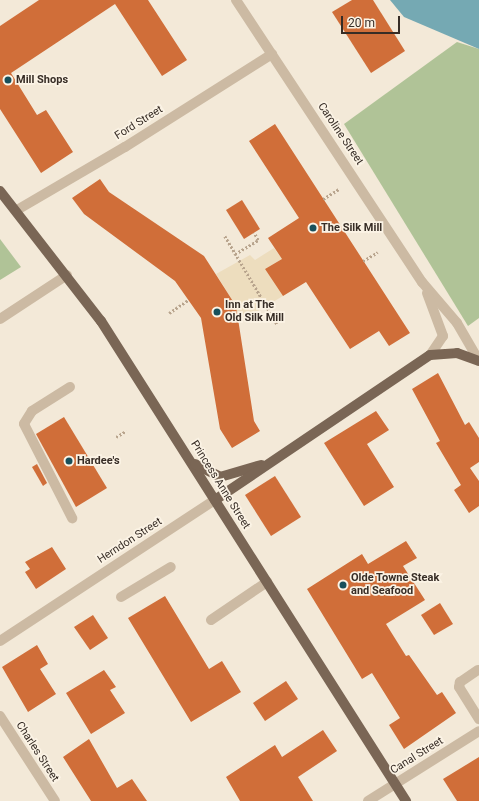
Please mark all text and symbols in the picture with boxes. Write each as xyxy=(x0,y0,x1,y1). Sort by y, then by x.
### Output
scale bar xyxy=(343,8,402,34)
text: 20 m xyxy=(348,16,375,30)
place label: Mill Shops xyxy=(16,73,68,87)
marker: Mill Shops xyxy=(3,75,13,85)
street label: Caroline Street xyxy=(314,100,366,168)
street label: Ford Street xyxy=(113,103,165,143)
place label: The Silk Mill xyxy=(321,221,382,235)
marker: The Silk Mill xyxy=(308,223,318,233)
place label: Inn at The Old Silk Mill xyxy=(225,299,284,325)
marker: Inn at The Old Silk Mill xyxy=(212,307,222,317)
street label: Princess Anne Street xyxy=(187,438,253,532)
place label: Hardee's xyxy=(77,454,120,468)
marker: Hardee's xyxy=(64,456,74,466)
street label: Herndon Street xyxy=(95,515,165,567)
place label: Olde Towne Steak and Seafood xyxy=(351,572,440,598)
marker: Olde Towne Steak and Seafood xyxy=(338,580,348,590)
street label: Charles Street xyxy=(13,720,61,784)
street label: Canal Street xyxy=(388,735,446,777)

